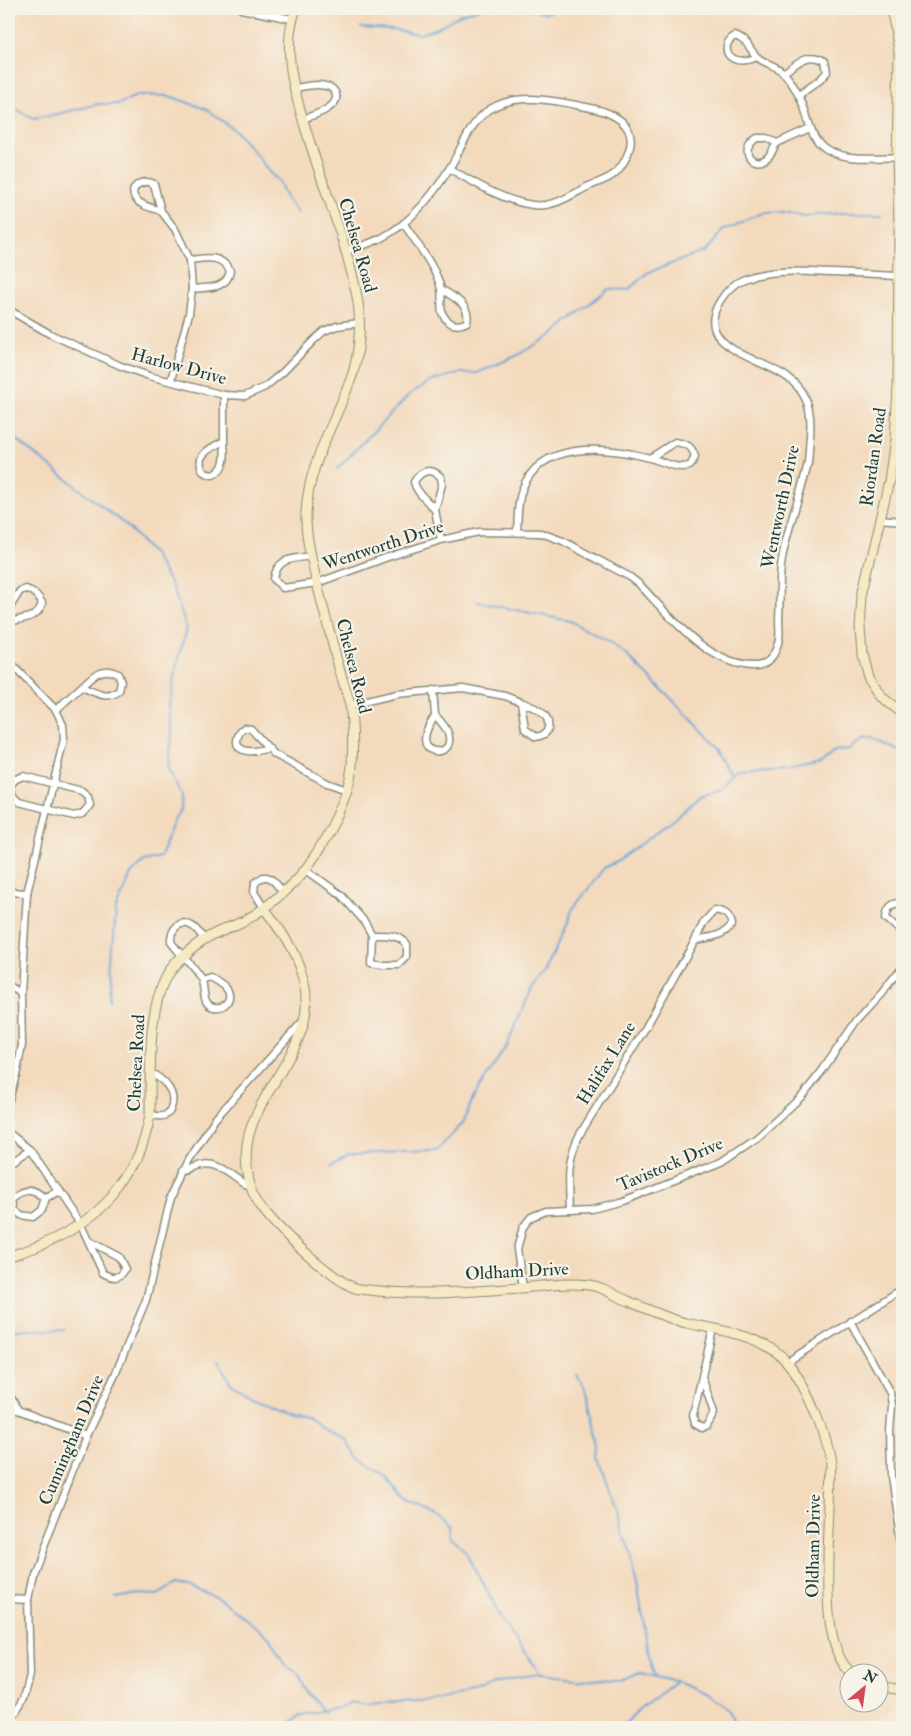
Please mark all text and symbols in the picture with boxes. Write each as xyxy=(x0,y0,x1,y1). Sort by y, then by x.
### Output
street label: Chelsea Road xyxy=(333,195,382,295)
street label: Harlow Drive xyxy=(129,343,230,390)
street label: Riordan Road xyxy=(855,406,892,508)
street label: Wentworth Drive xyxy=(756,443,805,572)
street label: Wentworth Drive xyxy=(319,515,447,576)
street label: Chelsea Road xyxy=(331,616,376,716)
street label: Chelsea Road xyxy=(122,1014,151,1112)
street label: Halifax Lane xyxy=(572,1017,641,1109)
street label: Tavistock Drive xyxy=(614,1132,727,1197)
street label: Oldham Drive xyxy=(465,1257,570,1286)
street label: Cunningham Drive xyxy=(34,1371,110,1509)
street label: Oldham Drive xyxy=(801,1493,826,1598)
north arrow xyxy=(838,1664,888,1714)
text: N xyxy=(860,1666,880,1688)

